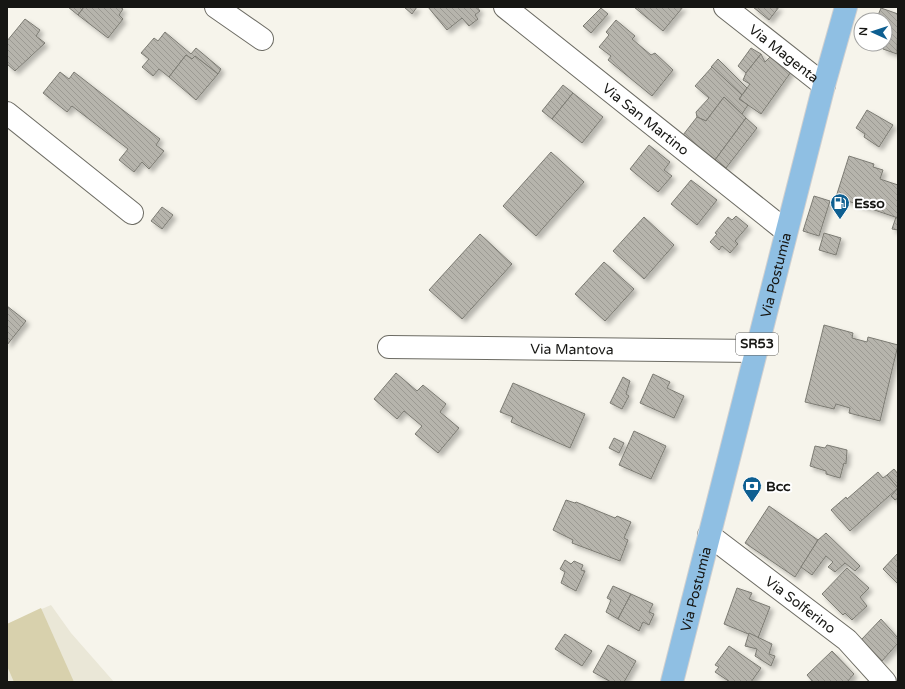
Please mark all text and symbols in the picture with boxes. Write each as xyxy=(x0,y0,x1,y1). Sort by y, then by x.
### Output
north arrow xyxy=(853,12,893,52)
street label: Via Magenta xyxy=(746,21,822,86)
text: N xyxy=(857,27,870,36)
street label: Via San Martino xyxy=(599,80,692,159)
fuel station icon: Esso xyxy=(829,192,851,220)
place label: Esso xyxy=(854,195,885,212)
street label: Via Postumia xyxy=(757,231,795,319)
road number: SR53 xyxy=(736,333,778,355)
street label: Via Mantova xyxy=(530,340,614,358)
bank icon: Bcc xyxy=(741,475,763,503)
place label: Bcc xyxy=(766,478,791,495)
street label: Via Postumia xyxy=(677,545,715,633)
street label: Via Solferino xyxy=(762,572,839,637)

